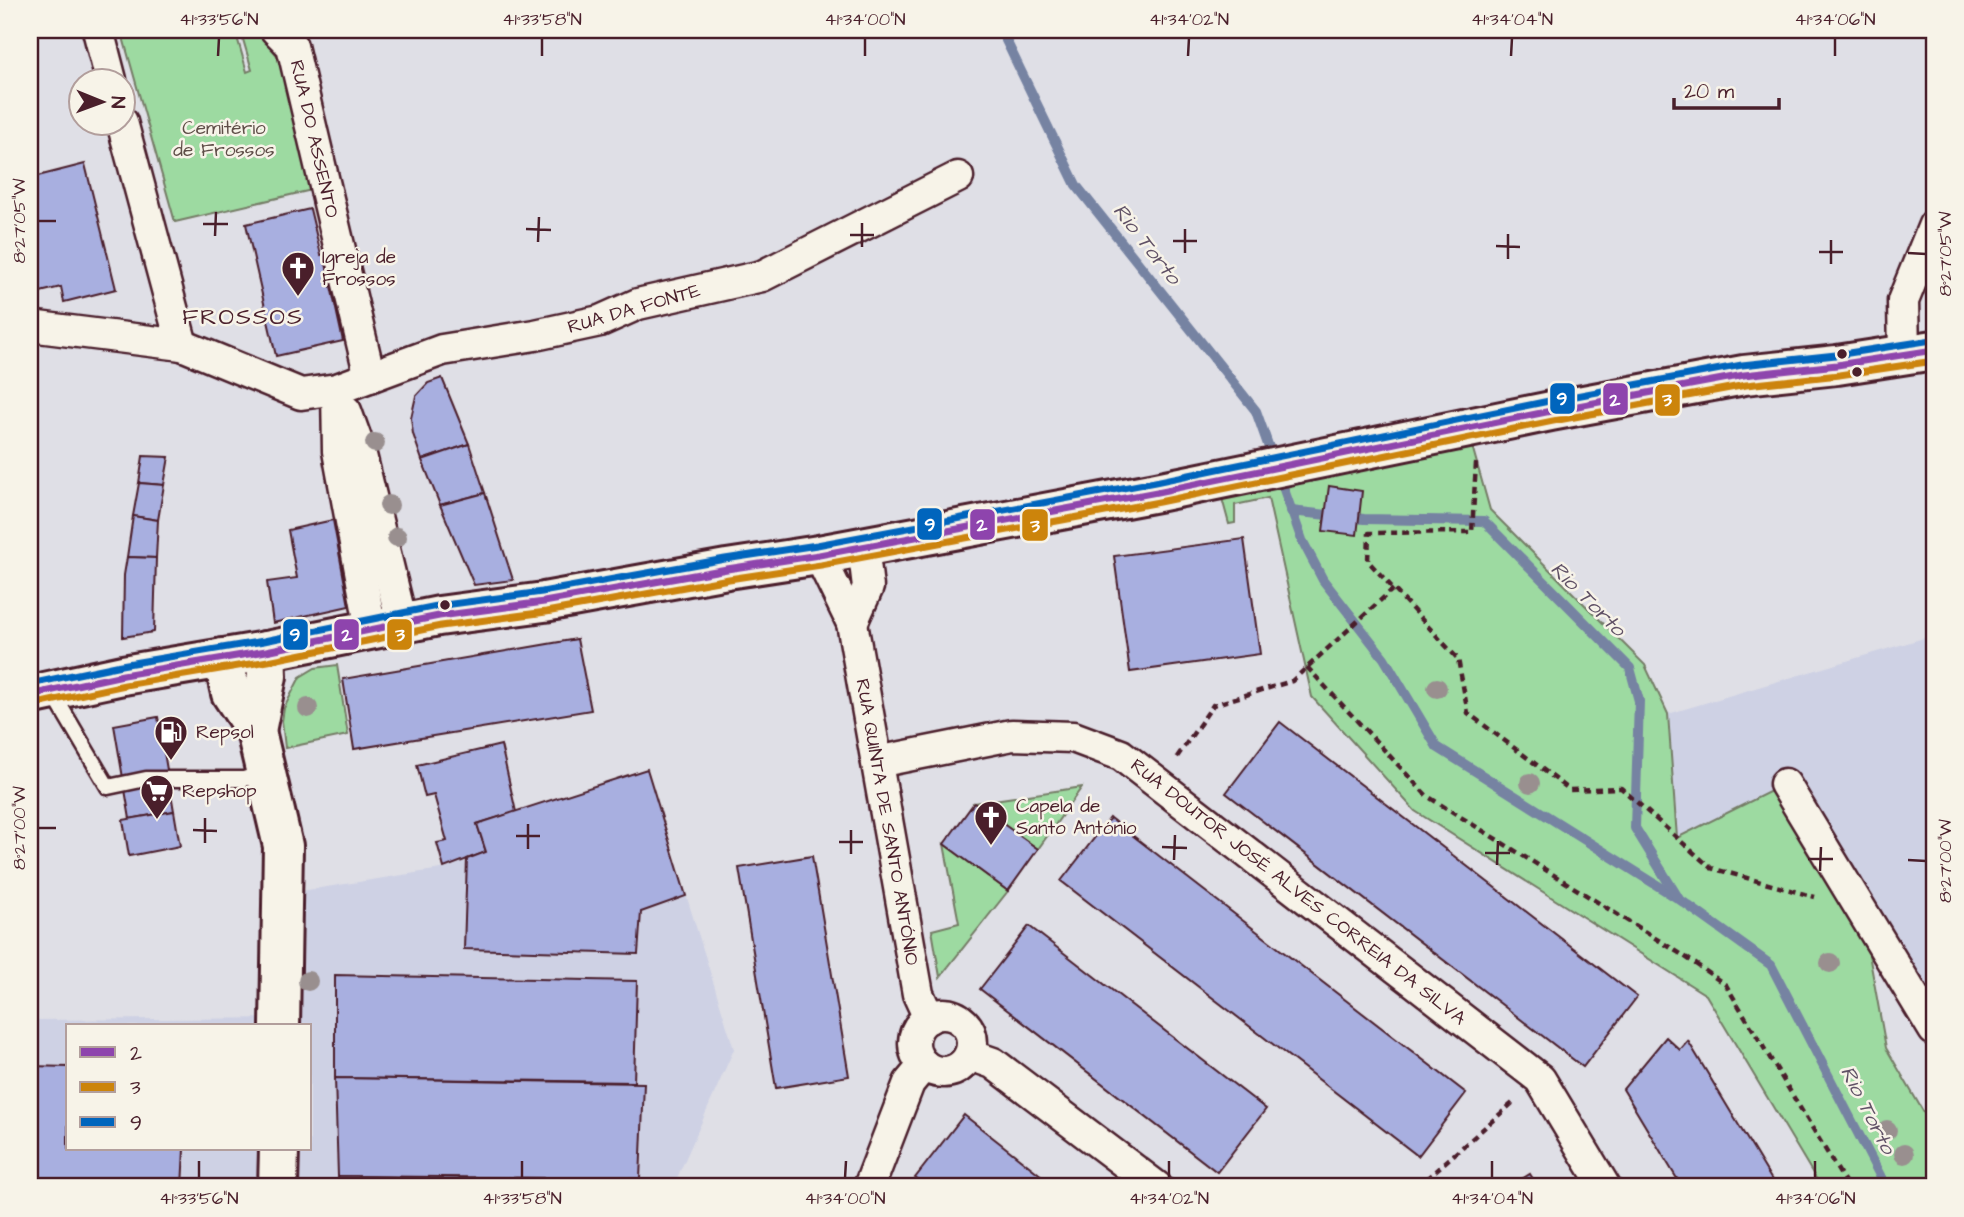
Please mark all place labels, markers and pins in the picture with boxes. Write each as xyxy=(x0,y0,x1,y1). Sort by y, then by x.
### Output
place label: Igreja de Frossos xyxy=(322,244,396,293)
church icon: Igreja de Frossos xyxy=(279,249,317,298)
unlabelled marker xyxy=(1835,347,1849,361)
unlabelled marker xyxy=(1850,365,1864,379)
unlabelled marker xyxy=(438,598,452,612)
fuel station icon: Repsol xyxy=(152,713,190,762)
place label: Repsol xyxy=(196,719,254,746)
supermarket icon: Repshop xyxy=(138,772,176,821)
place label: Repshop xyxy=(182,778,257,805)
place label: Capela de Santo António xyxy=(1016,793,1137,842)
church icon: Capela de Santo António xyxy=(972,798,1010,847)

